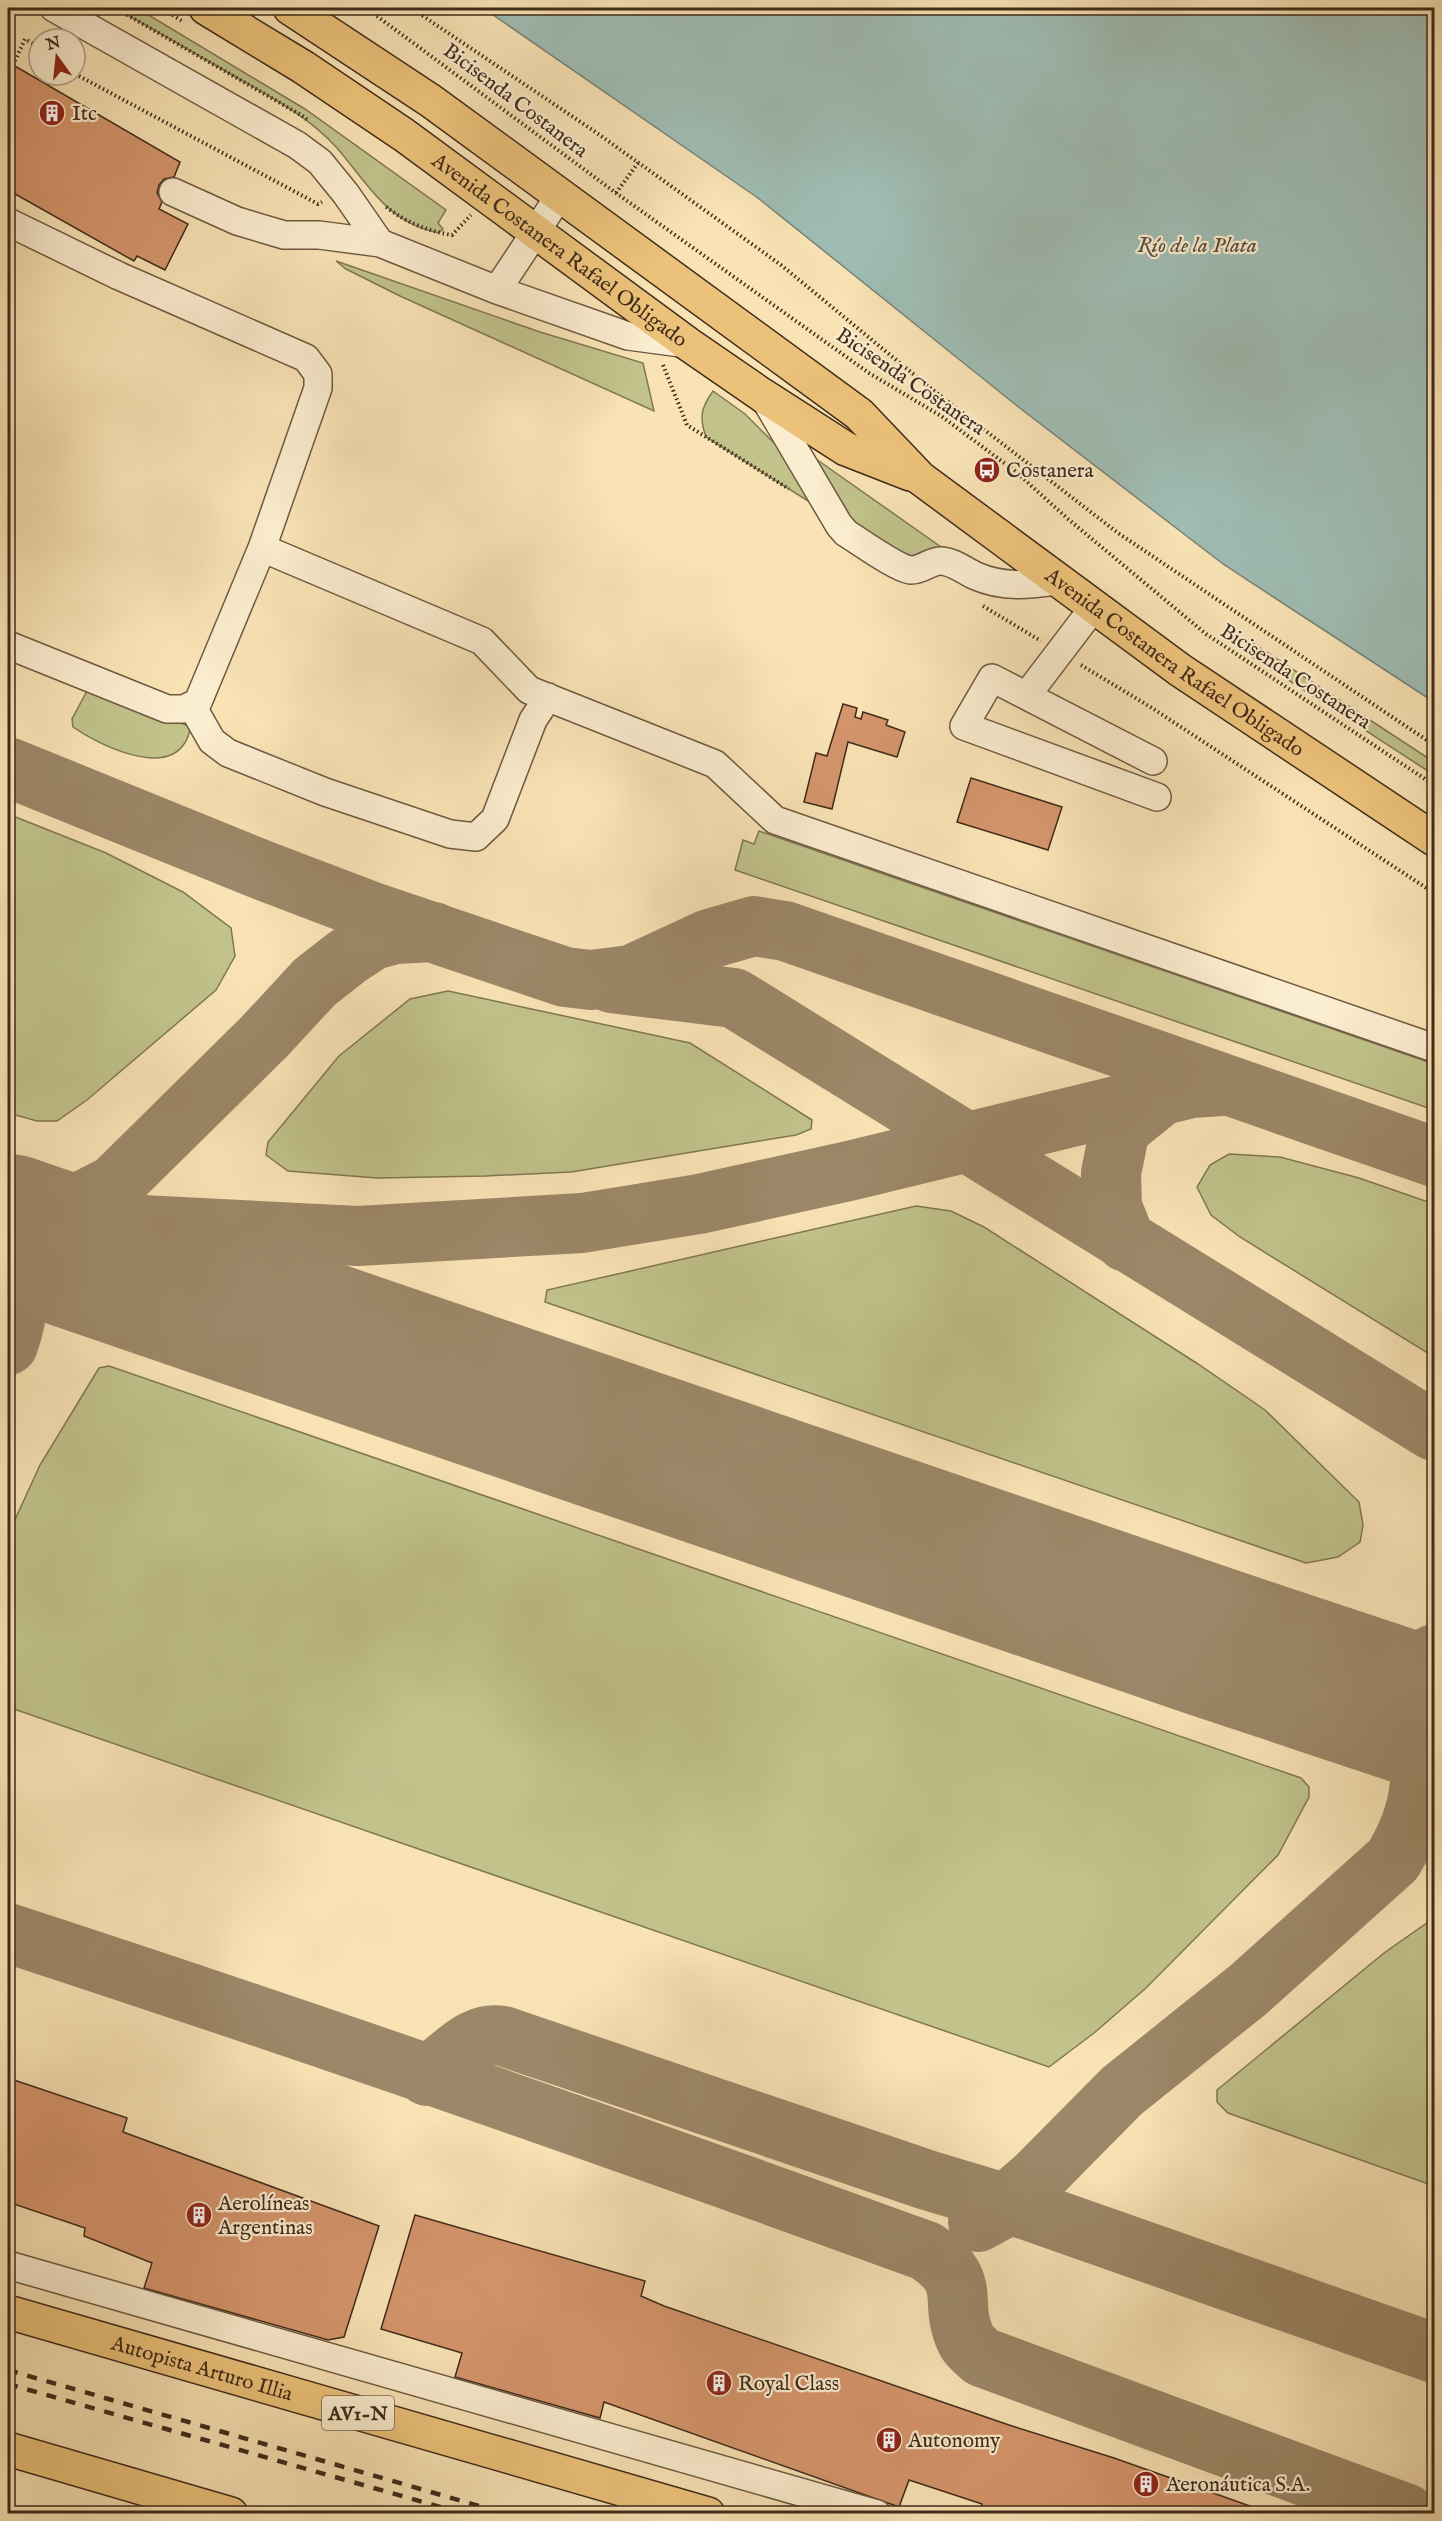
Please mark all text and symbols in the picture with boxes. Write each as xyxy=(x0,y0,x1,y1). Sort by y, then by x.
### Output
north arrow xyxy=(27,27,87,87)
text: N xyxy=(43,33,63,56)
street label: Bicisenda Costanera xyxy=(437,38,594,165)
building icon: Itc xyxy=(37,98,67,128)
place label: Itc xyxy=(72,101,97,128)
street label: Avenida Costanera Rafael Obligado xyxy=(425,147,692,354)
water label: Río de la Plata xyxy=(1137,232,1257,260)
street label: Bicisenda Costanera xyxy=(830,322,991,443)
bus stop icon: Costanera xyxy=(972,455,1002,485)
place label: Costanera xyxy=(1006,458,1095,485)
street label: Avenida Costanera Rafael Obligado xyxy=(1038,562,1309,764)
street label: Bicisenda Costanera xyxy=(1215,618,1377,737)
place label: Aerolíneas Argentinas xyxy=(217,2191,313,2242)
building icon: Aerolíneas Argentinas xyxy=(184,2200,214,2230)
street label: Autopista Arturo Illia xyxy=(107,2330,296,2409)
building icon: Royal Class xyxy=(704,2368,734,2398)
place label: Royal Class xyxy=(738,2371,839,2398)
road number: AV1-N xyxy=(322,2396,394,2430)
building icon: Autonomy xyxy=(874,2425,904,2455)
place label: Autonomy xyxy=(907,2428,1001,2455)
building icon: Aeronáutica S.A. xyxy=(1131,2469,1161,2499)
place label: Aeronáutica S.A. xyxy=(1165,2472,1310,2499)

